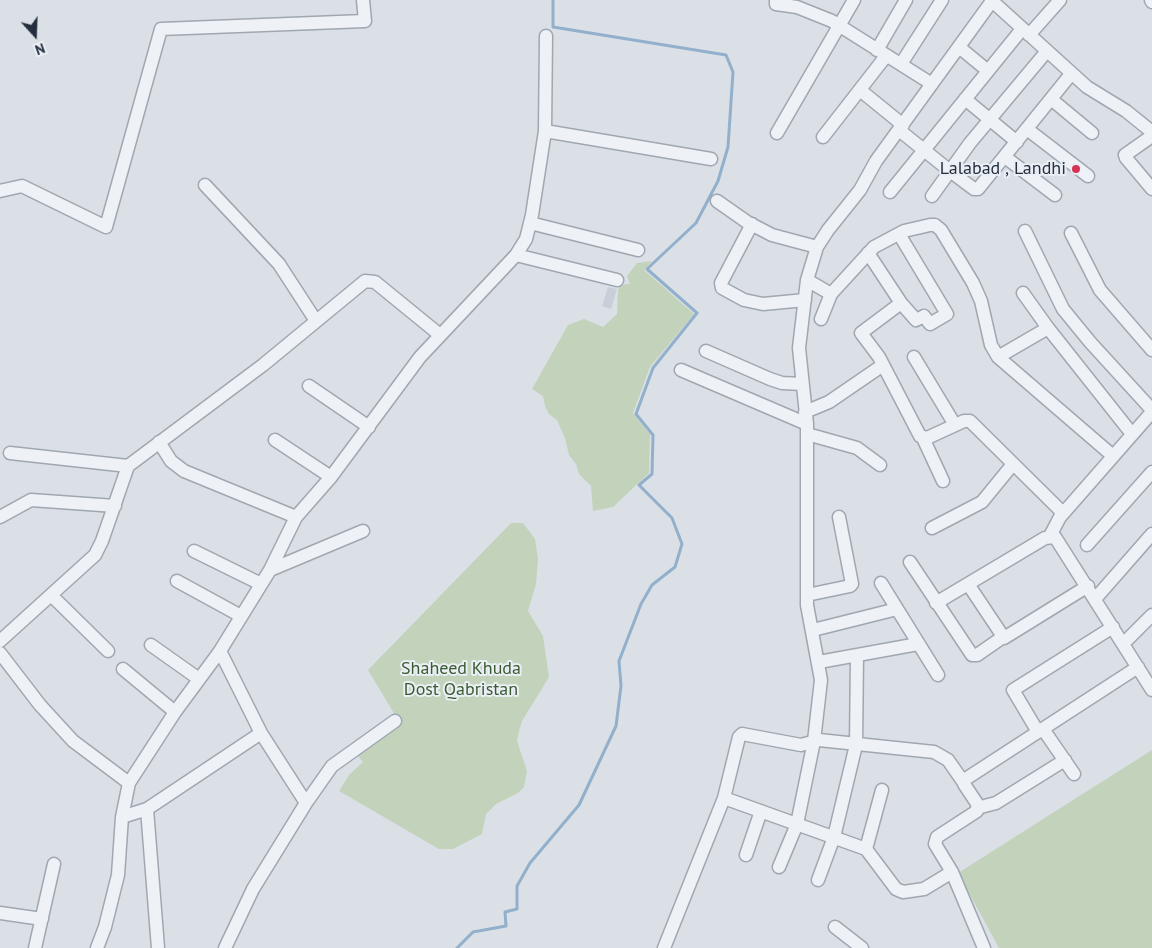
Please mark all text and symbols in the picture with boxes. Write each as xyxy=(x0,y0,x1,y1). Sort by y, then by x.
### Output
north arrow xyxy=(10,10,60,60)
text: N xyxy=(33,39,48,59)
place label: Lalabad , Landhi xyxy=(940,158,1066,180)
marker: Lalabad , Landhi xyxy=(1070,163,1082,175)
park label: Shaheed Khuda Dost Qabristan xyxy=(401,658,521,701)

